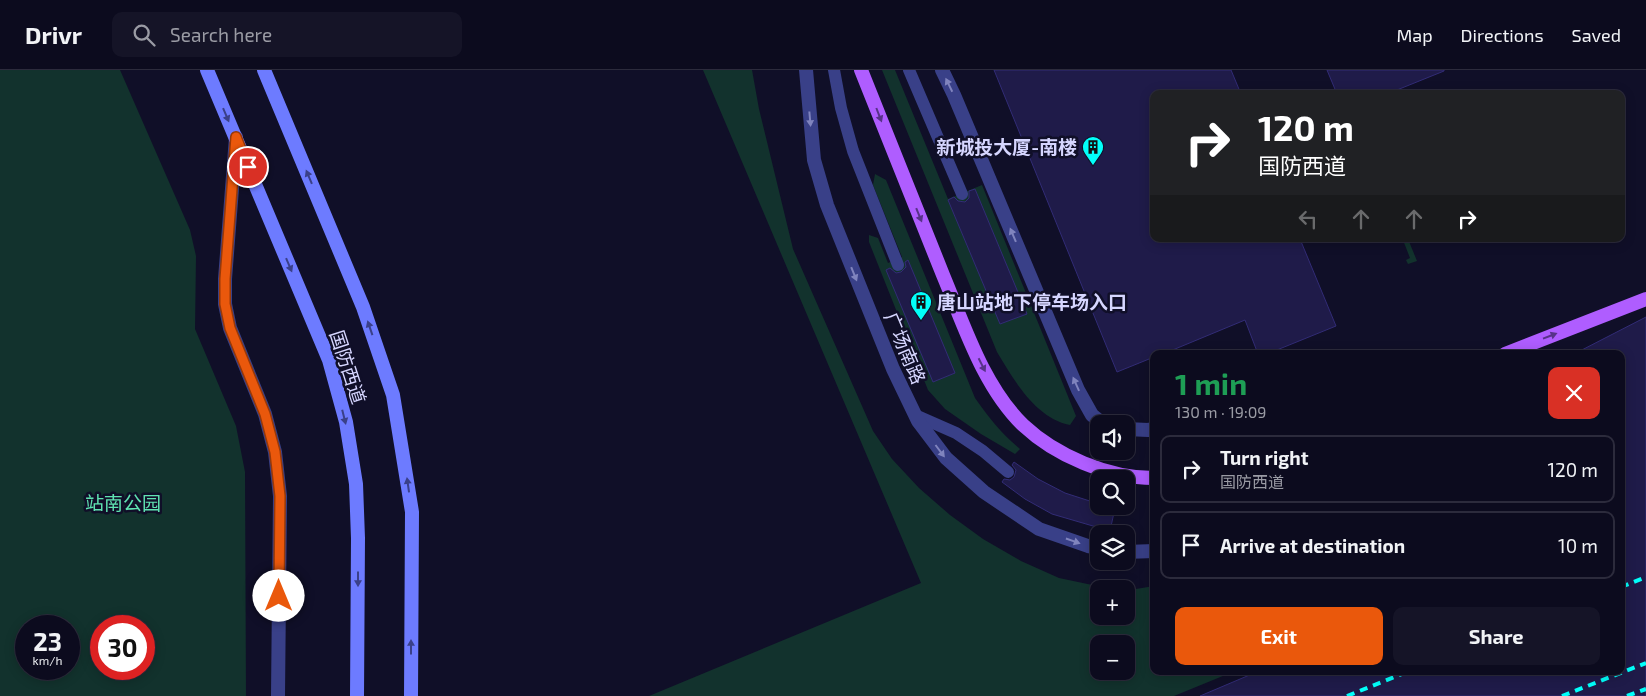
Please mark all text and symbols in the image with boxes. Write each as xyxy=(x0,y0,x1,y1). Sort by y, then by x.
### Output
search box xyxy=(112,12,462,57)
text: Drivr xyxy=(25,20,82,49)
icon: search xyxy=(130,21,158,49)
text: Search here xyxy=(170,23,272,46)
text: Map xyxy=(1396,24,1433,46)
text: Directions xyxy=(1461,24,1544,46)
text: Saved xyxy=(1572,24,1621,46)
one-way arrow xyxy=(945,78,953,92)
text: 120 m xyxy=(1258,106,1354,148)
one-way arrow xyxy=(223,108,231,122)
one-way arrow xyxy=(876,108,883,123)
icon: right xyxy=(1175,110,1240,175)
one-way arrow xyxy=(807,111,815,127)
place label: 新城投大厦-南楼 xyxy=(936,135,1077,158)
building icon: 新城投大厦-南楼 xyxy=(1081,135,1105,166)
pin xyxy=(227,146,269,188)
text: 国防西道 xyxy=(1258,152,1346,178)
icon: arrive xyxy=(234,153,262,181)
one-way arrow xyxy=(304,170,312,184)
icon: left xyxy=(1294,205,1322,233)
icon: ahead xyxy=(1347,205,1375,233)
icon: ahead xyxy=(1400,205,1428,233)
icon: right xyxy=(1453,205,1481,233)
one-way arrow xyxy=(915,208,923,223)
one-way arrow xyxy=(1008,228,1016,242)
one-way arrow xyxy=(285,258,293,273)
one-way arrow xyxy=(851,267,859,281)
building icon: 唐山站地下停车场入口 xyxy=(909,290,933,321)
place label: 唐山站地下停车场入口 xyxy=(937,290,1127,313)
street label: 广场南路 xyxy=(880,308,931,387)
one-way arrow xyxy=(366,320,373,335)
street label: 国防西道 xyxy=(326,327,371,407)
one-way arrow xyxy=(1543,332,1558,340)
one-way arrow xyxy=(978,357,986,372)
text: 1 min xyxy=(1175,365,1247,401)
button: close xyxy=(1548,367,1600,419)
one-way arrow xyxy=(1071,377,1079,391)
text: 130 m · 19:09 xyxy=(1175,402,1267,421)
one-way arrow xyxy=(341,410,349,425)
map controls xyxy=(1090,415,1135,680)
button: sound xyxy=(1090,415,1135,460)
one-way arrow xyxy=(935,444,946,457)
text: Turn right xyxy=(1220,446,1308,469)
icon: right xyxy=(1177,455,1205,483)
text: 120 m xyxy=(1547,458,1598,481)
button: search xyxy=(1090,470,1135,515)
text: 国防西道 xyxy=(1220,472,1284,491)
one-way arrow xyxy=(403,477,411,493)
park label: 站南公园 xyxy=(85,491,161,514)
button: layers xyxy=(1090,525,1135,570)
icon: arrive xyxy=(1177,531,1205,559)
text: Arrive at destination xyxy=(1220,534,1405,557)
text: 10 m xyxy=(1558,534,1598,557)
one-way arrow xyxy=(1066,537,1081,545)
position arrow xyxy=(252,569,304,621)
one-way arrow xyxy=(354,571,362,587)
button: + xyxy=(1090,580,1135,625)
button: Exit xyxy=(1175,607,1383,665)
button: Share xyxy=(1393,607,1600,665)
speed limit sign: 30 xyxy=(90,615,155,680)
text: 23 xyxy=(33,626,62,656)
button: − xyxy=(1090,635,1135,680)
one-way arrow xyxy=(407,639,415,655)
text: km/h xyxy=(33,653,62,667)

